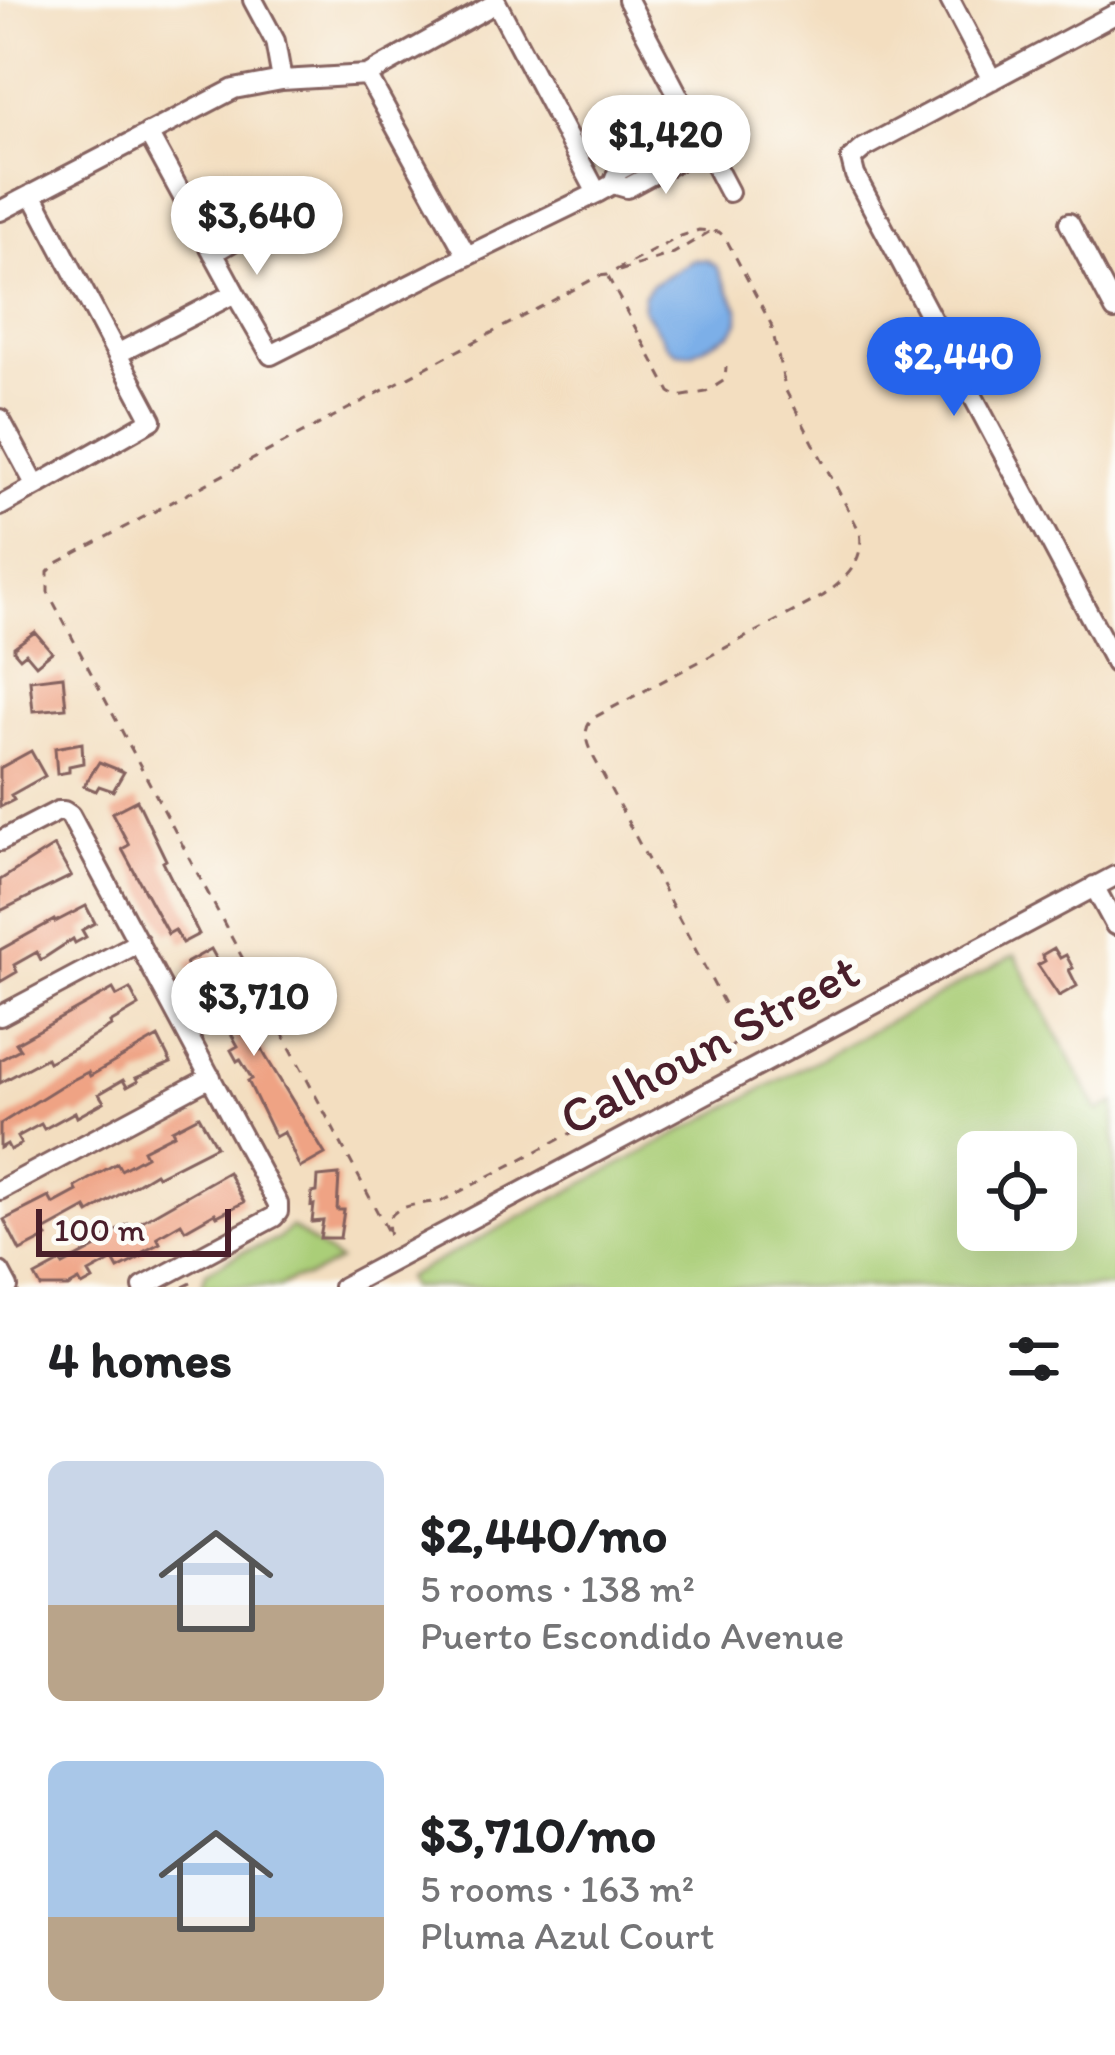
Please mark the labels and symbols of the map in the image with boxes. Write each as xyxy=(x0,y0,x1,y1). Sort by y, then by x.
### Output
pin: $1,420 xyxy=(568,95,764,197)
pin: $3,640 xyxy=(159,176,355,278)
pin: $2,440 xyxy=(856,317,1052,419)
street label: Calhoun Street xyxy=(549,940,869,1148)
pin: $3,710 xyxy=(156,957,352,1059)
scale bar xyxy=(36,1203,231,1256)

